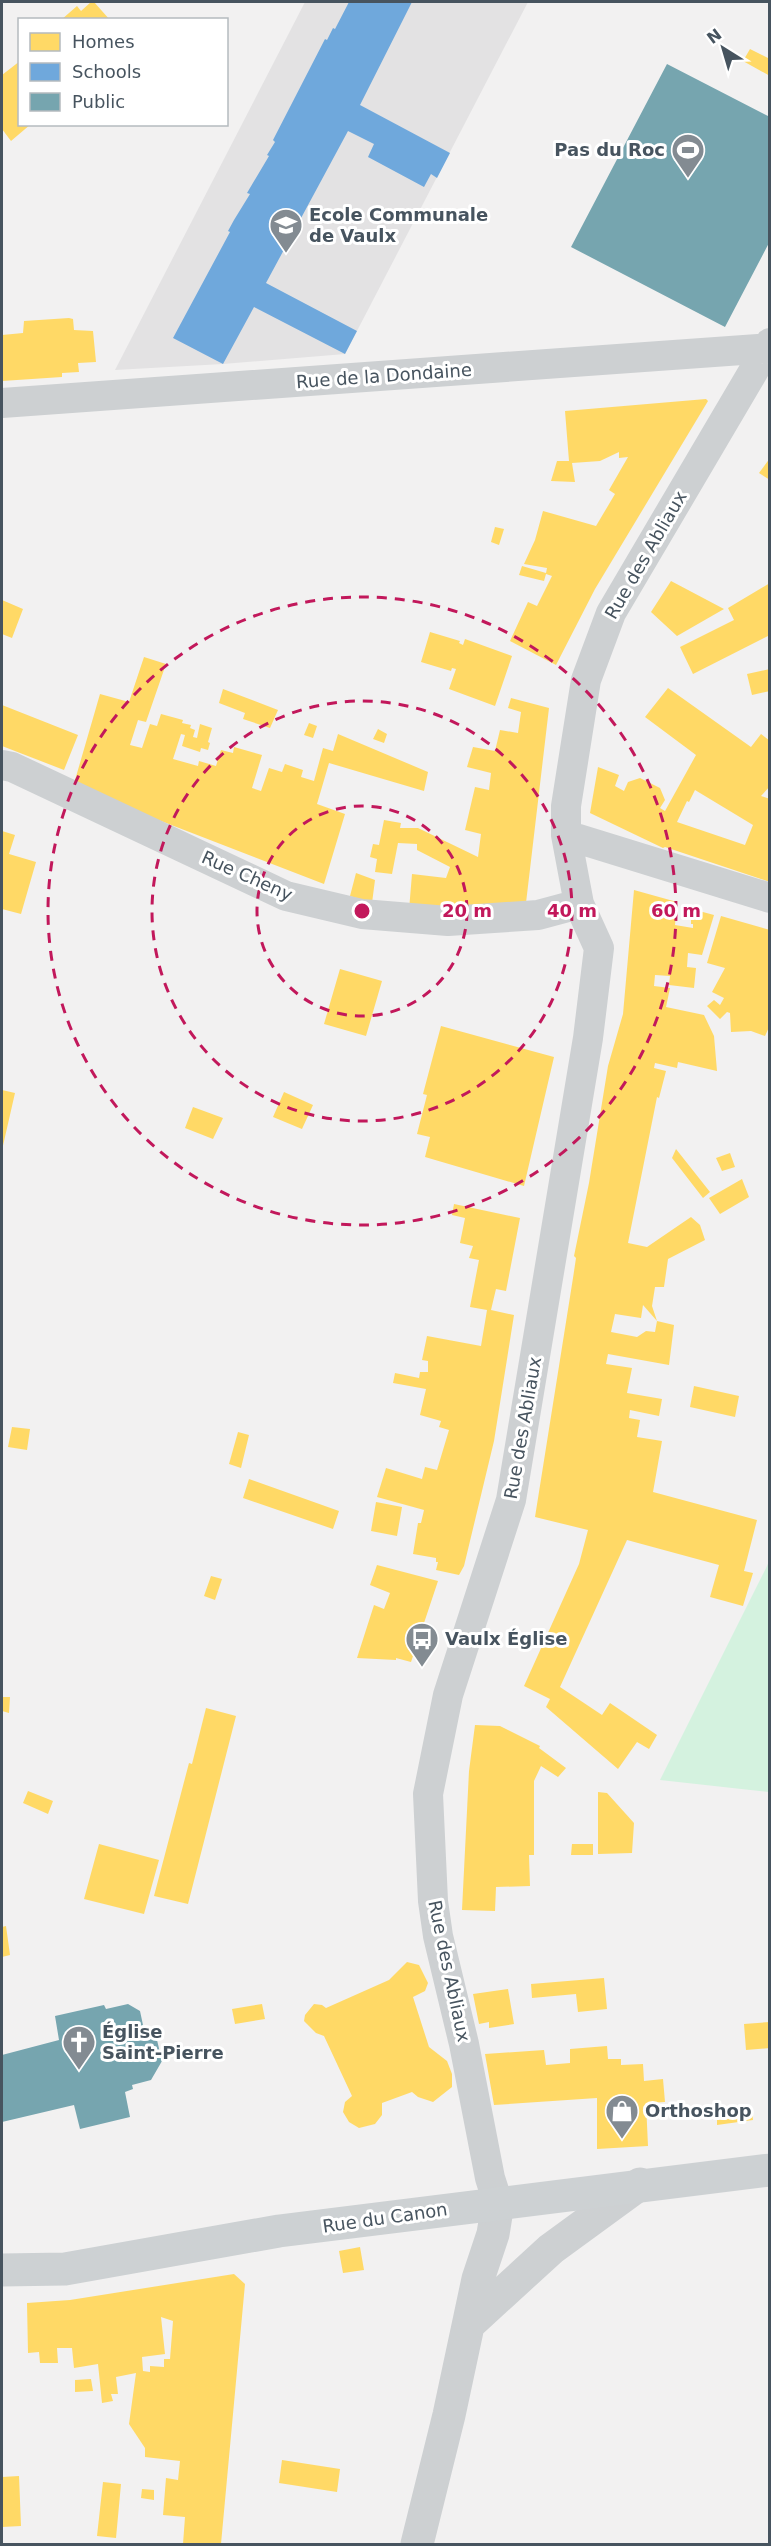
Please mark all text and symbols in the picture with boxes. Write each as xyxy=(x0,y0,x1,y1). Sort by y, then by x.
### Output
legend xyxy=(18,18,228,126)
north arrow xyxy=(693,18,753,78)
text: N xyxy=(703,25,725,48)
text: Homes xyxy=(72,31,135,52)
text: Schools xyxy=(72,61,141,82)
text: Public xyxy=(72,91,125,112)
sports icon: Pas du Roc xyxy=(670,132,706,179)
place label: Pas du Roc xyxy=(554,139,665,160)
place label: Ecole Communale de Vaulx xyxy=(309,204,488,246)
school or university icon: Ecole Communale de Vaulx xyxy=(268,207,304,254)
street label: Rue de la Dondaine xyxy=(295,359,473,392)
street label: Rue des Abliaux xyxy=(600,487,691,623)
street label: Rue Cheny xyxy=(199,846,296,905)
text: 20 m xyxy=(442,900,492,921)
text: 40 m xyxy=(547,900,597,921)
text: 60 m xyxy=(651,900,701,921)
centre of rings xyxy=(352,901,372,921)
street label: Rue des Abliaux xyxy=(500,1355,545,1501)
bus stop icon: Vaulx Église xyxy=(404,1621,440,1668)
place label: Vaulx Église xyxy=(445,1628,567,1649)
street label: Rue des Abliaux xyxy=(424,1898,475,2044)
place label: Église Saint-Pierre xyxy=(102,2021,224,2063)
church icon: Église Saint-Pierre xyxy=(61,2024,97,2071)
shop icon: Orthoshop xyxy=(604,2093,640,2140)
place label: Orthoshop xyxy=(645,2100,752,2121)
street label: Rue du Canon xyxy=(321,2198,449,2237)

